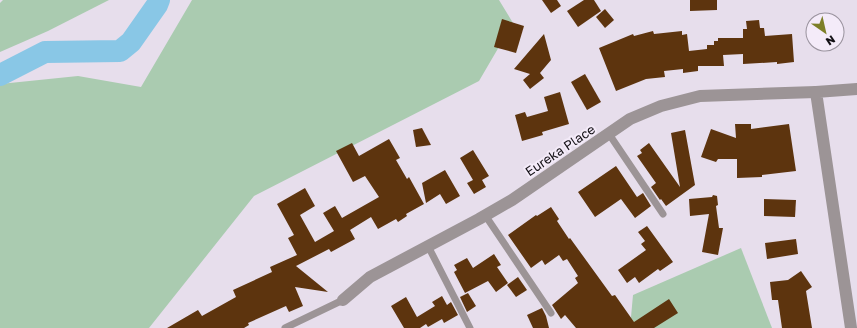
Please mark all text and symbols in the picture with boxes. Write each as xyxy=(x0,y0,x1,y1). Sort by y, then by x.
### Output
north arrow xyxy=(805,12,845,52)
text: N xyxy=(824,33,838,48)
street label: Eureka Place xyxy=(522,121,598,179)

